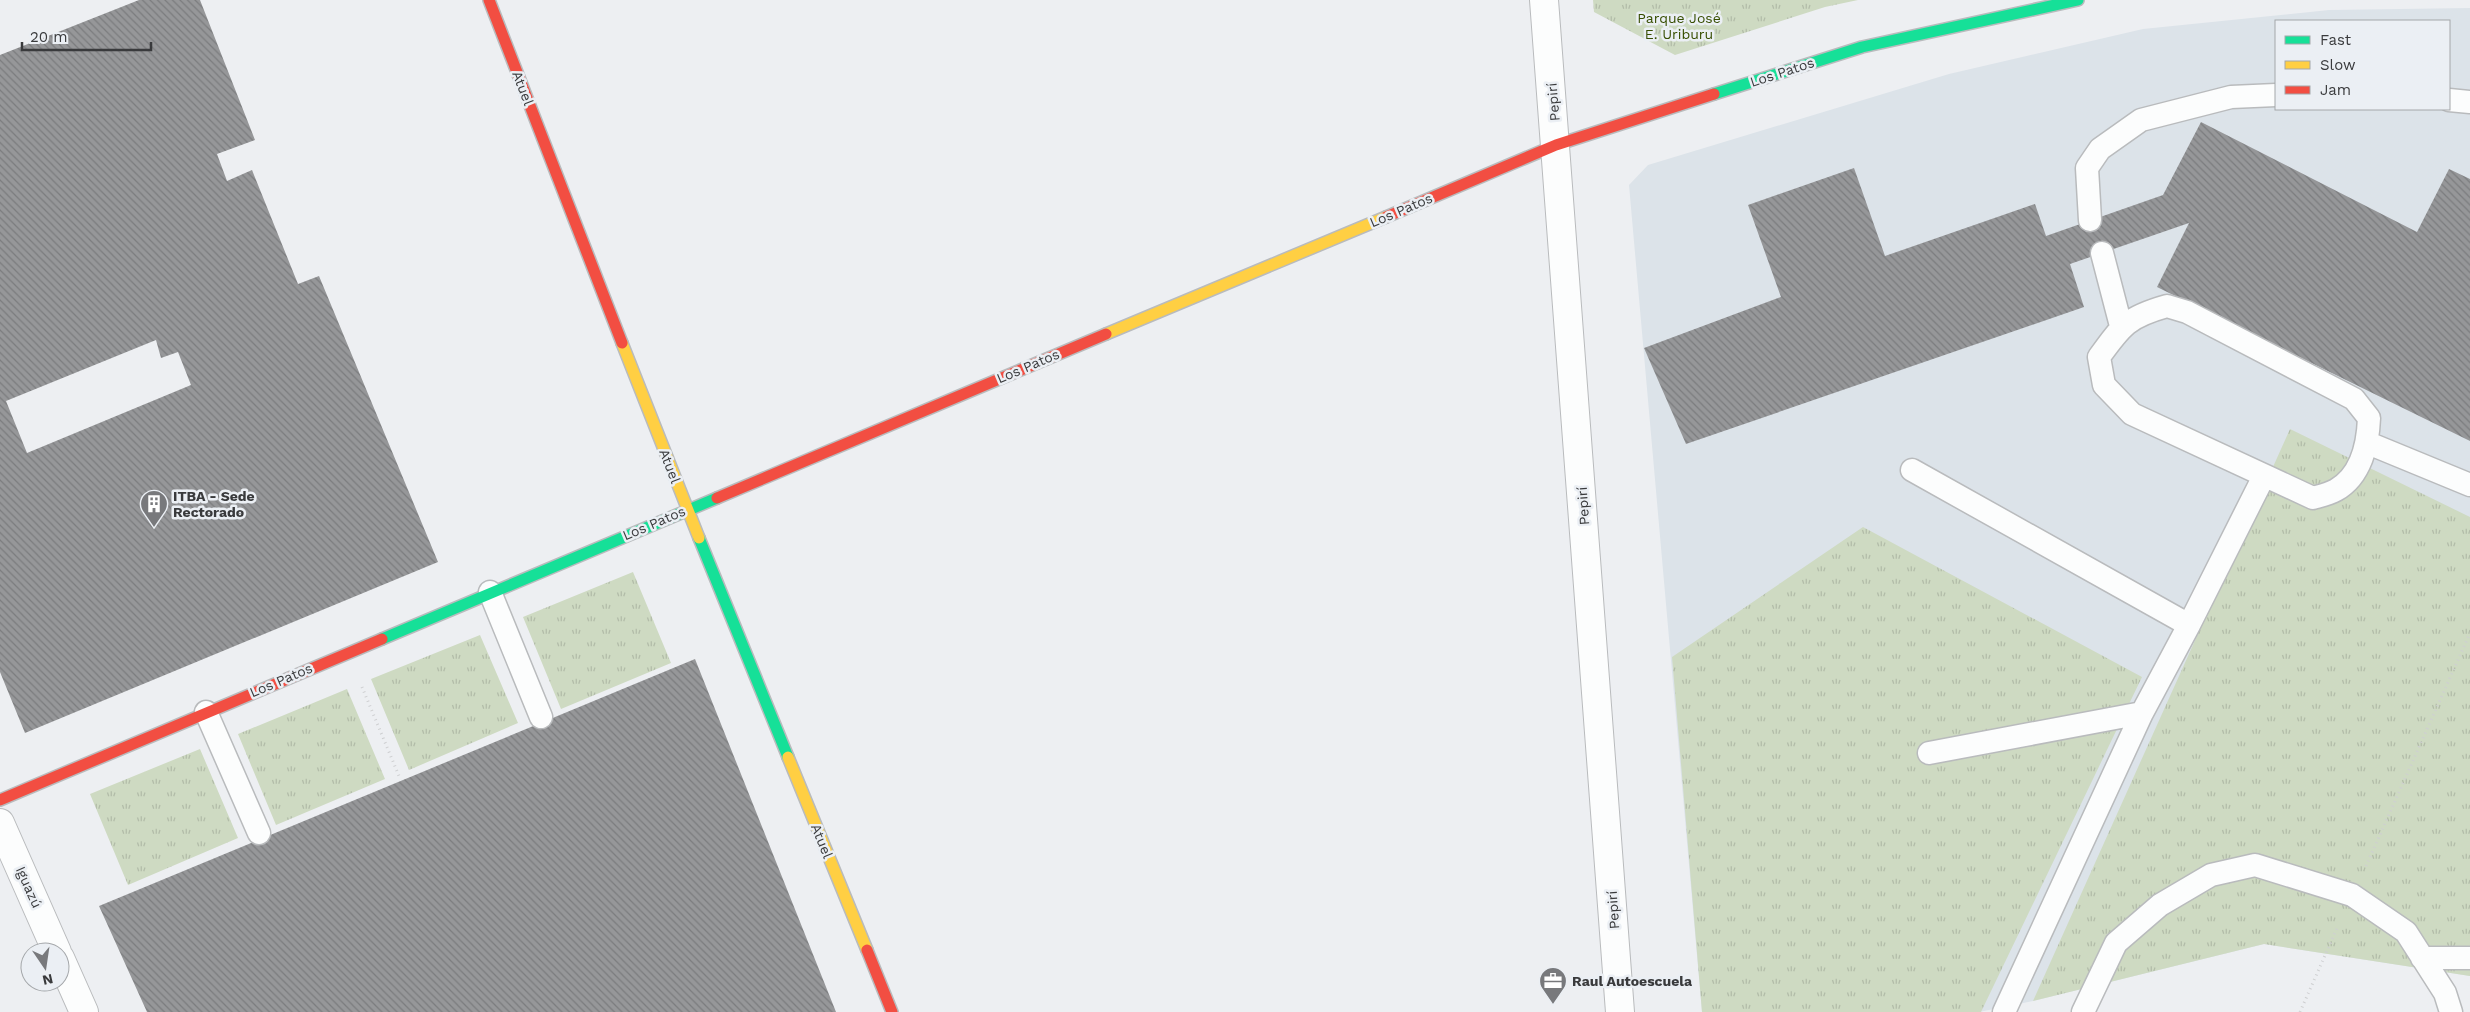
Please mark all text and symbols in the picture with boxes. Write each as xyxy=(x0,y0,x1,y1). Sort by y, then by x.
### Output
park label: Parque José E. Uriburu xyxy=(1637,10,1721,42)
scale bar xyxy=(22,20,151,52)
legend xyxy=(2275,20,2450,110)
text: 20 m xyxy=(30,28,68,46)
text: Fast xyxy=(2320,31,2352,49)
street label: Los Patos xyxy=(1748,54,1816,90)
text: Slow xyxy=(2320,56,2356,74)
street label: Atuel xyxy=(509,69,537,108)
text: Jam xyxy=(2320,81,2351,99)
street label: Pepirí xyxy=(1543,82,1563,122)
street label: Los Patos xyxy=(1367,190,1435,230)
street label: Los Patos xyxy=(994,346,1062,386)
street label: Atuel xyxy=(656,447,684,486)
street label: Pepirí xyxy=(1574,486,1592,526)
place label: ITBA - Sede Rectorado xyxy=(173,488,255,520)
building icon: ITBA - Sede Rectorado xyxy=(139,489,169,528)
street label: Los Patos xyxy=(620,503,688,543)
street label: Los Patos xyxy=(247,660,315,700)
street label: Atuel xyxy=(808,821,836,861)
street label: Iguazú xyxy=(13,864,45,910)
street label: Pepirí xyxy=(1604,890,1622,930)
north arrow xyxy=(20,942,70,992)
office icon: Raul Autoescuela xyxy=(1538,966,1568,1005)
text: N xyxy=(41,971,55,989)
place label: Raul Autoescuela xyxy=(1572,973,1693,989)

